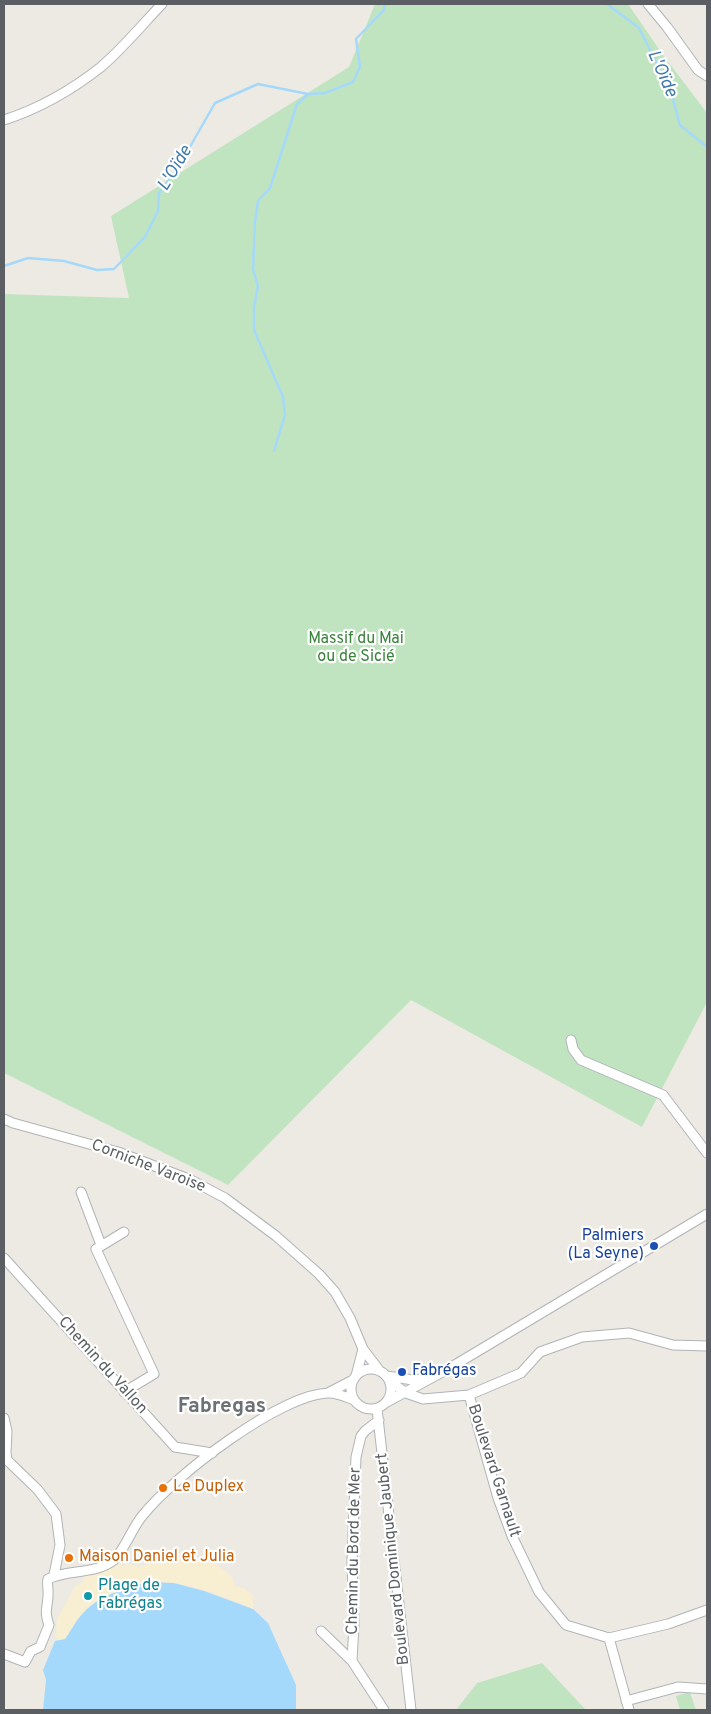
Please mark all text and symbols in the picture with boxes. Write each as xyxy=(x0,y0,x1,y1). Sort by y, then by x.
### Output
water label: L'Oïde xyxy=(641,47,681,101)
water label: L'Oïde xyxy=(154,142,198,196)
park label: Massif du Mai ou de Sicié xyxy=(308,630,404,668)
street label: Corniche Varoise xyxy=(88,1136,208,1198)
place label: Palmiers (La Seyne) xyxy=(568,1227,644,1265)
marker: Palmiers (La Seyne) xyxy=(648,1240,660,1252)
street label: Chemin du Vallon xyxy=(53,1313,151,1419)
place label: Fabrégas xyxy=(412,1362,477,1382)
marker: Fabrégas xyxy=(396,1366,408,1378)
district label: Fabregas xyxy=(178,1395,266,1421)
street label: Boulevard Garnault xyxy=(462,1402,524,1540)
street label: Boulevard Dominique Jaubert xyxy=(373,1452,415,1666)
street label: Chemin du Bord de Mer xyxy=(344,1467,366,1635)
place label: Le Duplex xyxy=(173,1478,244,1498)
marker: Le Duplex xyxy=(157,1482,169,1494)
place label: Maison Daniel et Julia xyxy=(79,1548,234,1568)
marker: Maison Daniel et Julia xyxy=(63,1552,75,1564)
place label: Plage de Fabrégas xyxy=(98,1577,163,1615)
marker: Plage de Fabrégas xyxy=(82,1590,94,1602)

